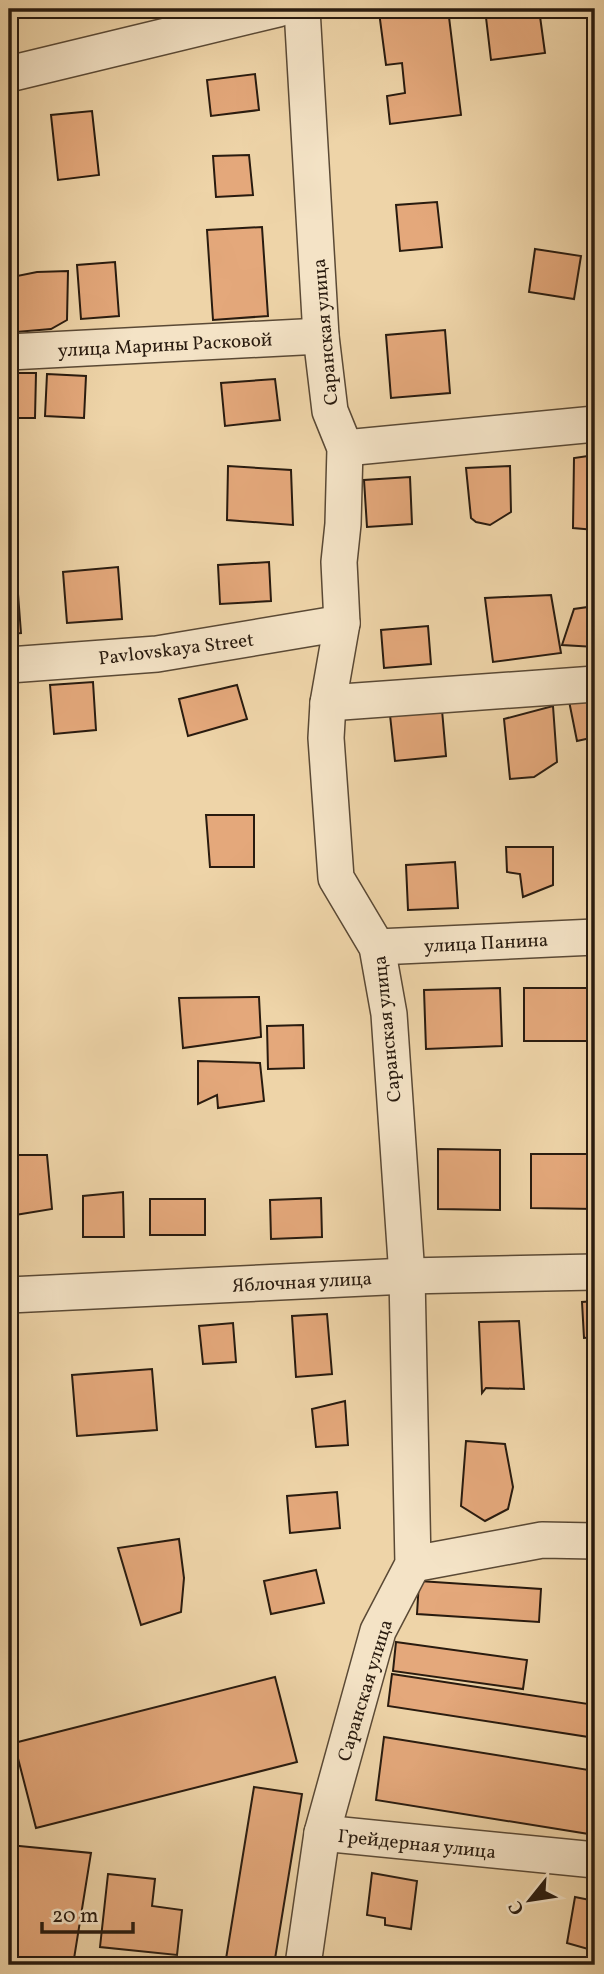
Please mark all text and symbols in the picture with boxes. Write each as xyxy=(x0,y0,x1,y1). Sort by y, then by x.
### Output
street label: Саранская улица xyxy=(307,257,345,406)
street label: улица Марины Расковой xyxy=(57,327,273,365)
street label: Pavlovskaya Street xyxy=(97,628,256,672)
street label: улица Панина xyxy=(423,928,549,960)
street label: Саранская улица xyxy=(367,954,409,1103)
street label: Яблочная улица xyxy=(232,1266,373,1300)
street label: Саранская улица xyxy=(332,1616,400,1765)
street label: Грейдерная улица xyxy=(336,1824,497,1866)
north arrow xyxy=(496,1866,566,1936)
scale bar xyxy=(42,1890,133,1934)
text: С xyxy=(503,1896,531,1919)
text: 20 m xyxy=(52,1902,98,1931)

